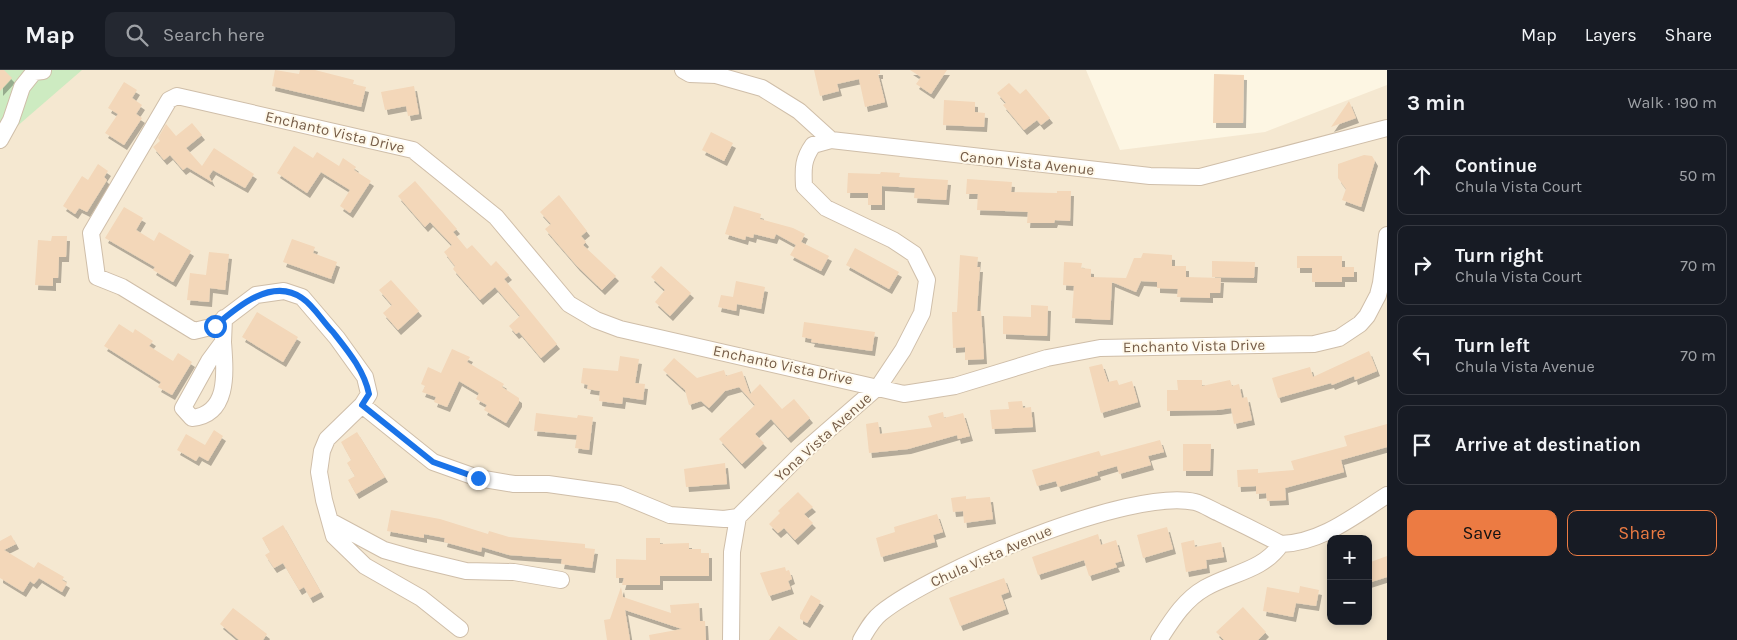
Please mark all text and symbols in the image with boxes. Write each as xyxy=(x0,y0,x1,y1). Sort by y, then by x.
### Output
search box xyxy=(105,12,455,57)
text: Map xyxy=(25,21,75,49)
icon: search xyxy=(123,21,151,49)
text: Search here xyxy=(163,24,265,46)
text: Map xyxy=(1521,24,1557,46)
text: Layers xyxy=(1585,24,1637,46)
text: Share xyxy=(1665,24,1712,46)
text: 3 min xyxy=(1407,91,1465,115)
text: Walk · 190 m xyxy=(1628,93,1717,112)
street label: Enchanto Vista Drive xyxy=(264,107,406,157)
street label: Canon Vista Avenue xyxy=(959,147,1095,179)
text: Continue xyxy=(1455,155,1537,177)
icon: ahead xyxy=(1408,161,1436,189)
text: 50 m xyxy=(1679,166,1716,185)
text: Chula Vista Court xyxy=(1455,177,1582,196)
text: Turn right xyxy=(1455,245,1544,267)
icon: right xyxy=(1408,251,1436,279)
text: 70 m xyxy=(1680,256,1716,275)
text: Chula Vista Court xyxy=(1455,267,1582,286)
route start xyxy=(204,315,227,338)
text: Turn left xyxy=(1455,335,1530,357)
street label: Enchanto Vista Drive xyxy=(1123,336,1265,356)
street label: Enchanto Vista Drive xyxy=(712,341,854,389)
icon: left xyxy=(1408,341,1436,369)
text: 70 m xyxy=(1680,346,1716,365)
text: Chula Vista Avenue xyxy=(1455,357,1595,376)
street label: Yona Vista Avenue xyxy=(771,389,875,485)
icon: arrive xyxy=(1408,431,1436,459)
text: Arrive at destination xyxy=(1455,434,1641,456)
route end xyxy=(467,467,490,490)
button: Save xyxy=(1407,510,1557,556)
button: Share xyxy=(1567,510,1717,556)
street label: Chula Vista Avenue xyxy=(928,521,1054,591)
map controls xyxy=(1327,535,1372,625)
button: + xyxy=(1327,535,1372,580)
button: − xyxy=(1327,580,1372,625)

